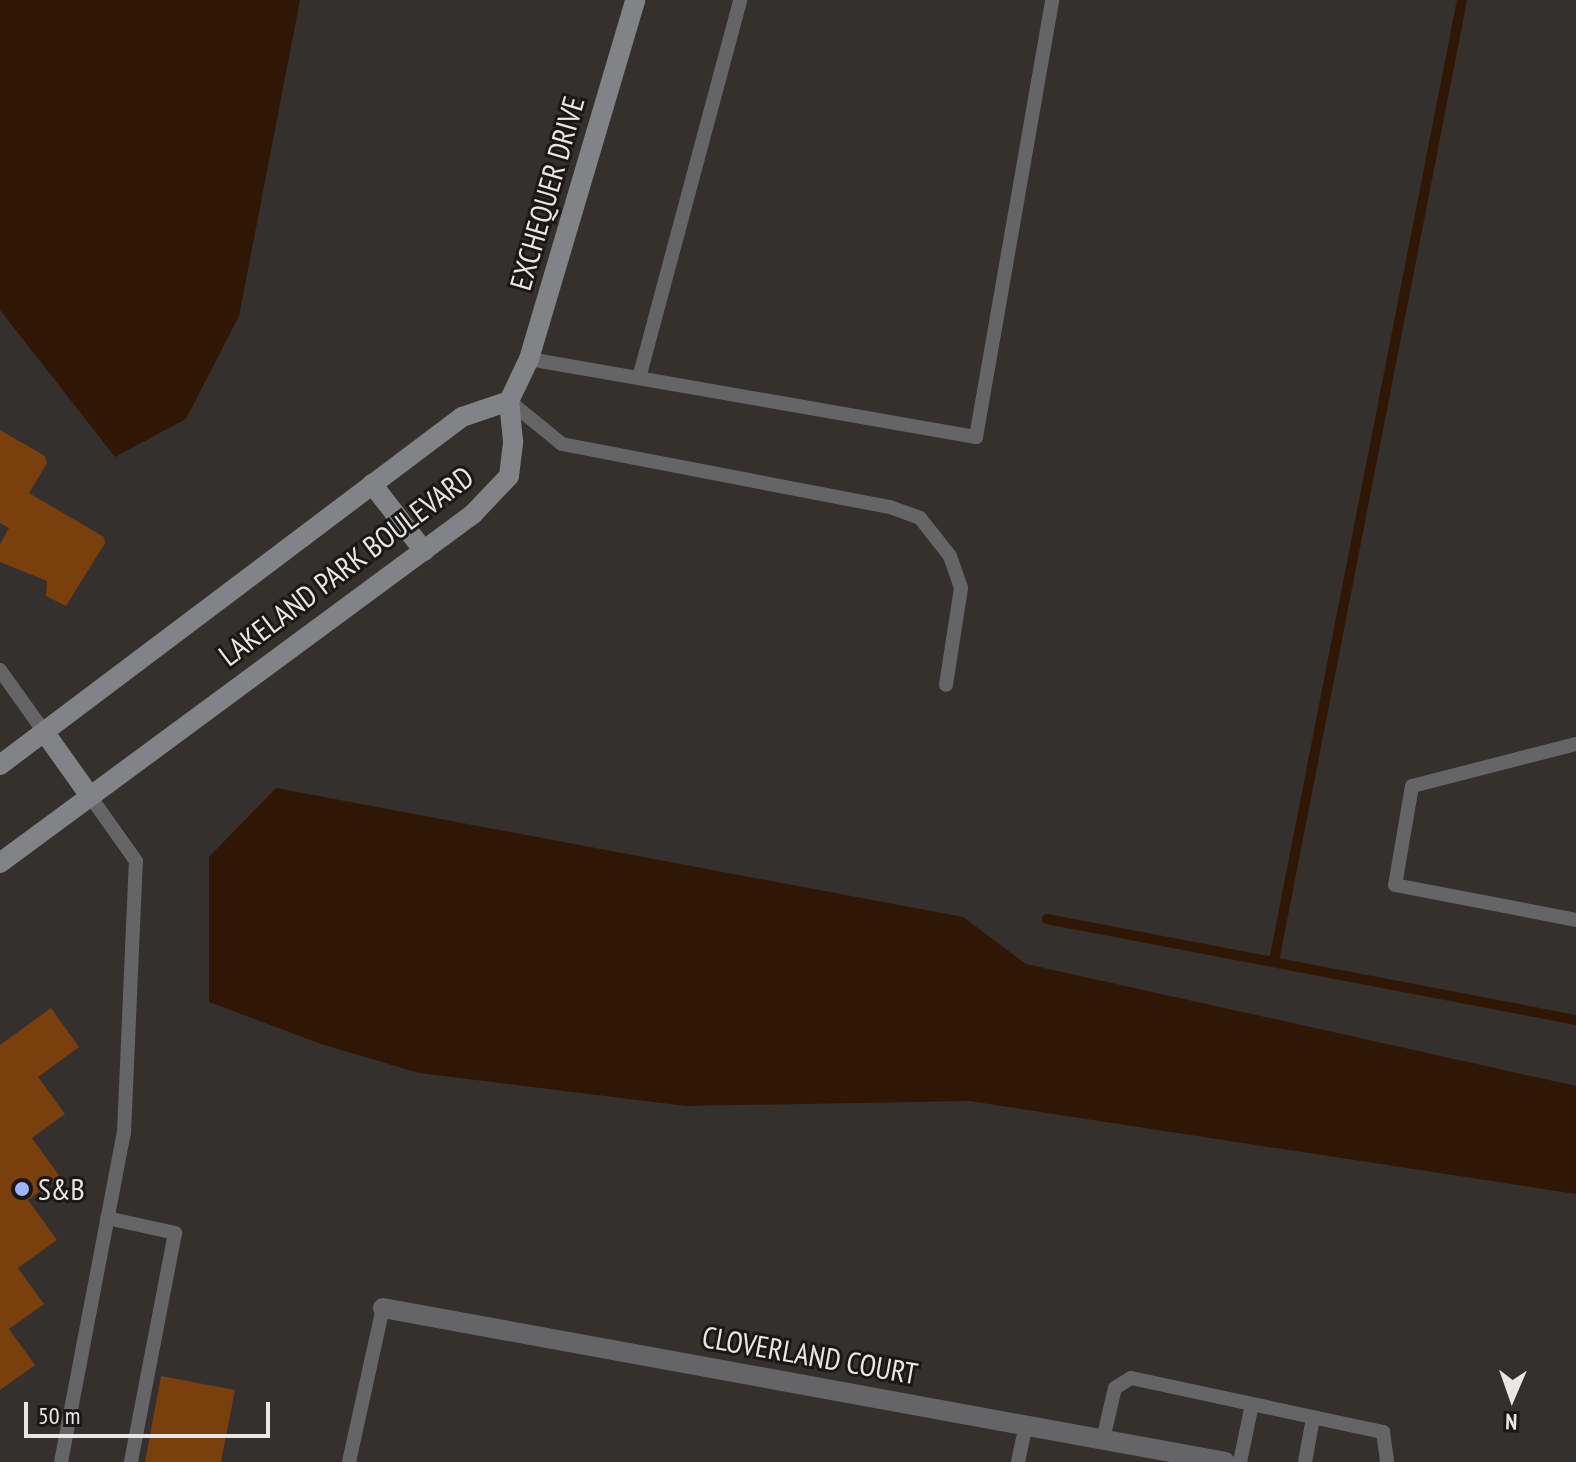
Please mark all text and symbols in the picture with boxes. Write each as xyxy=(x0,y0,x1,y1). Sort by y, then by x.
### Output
street label: EXCHEQUER DRIVE xyxy=(502,92,592,294)
street label: LAKELAND PARK BOULEVARD xyxy=(211,458,481,674)
place label: S&B xyxy=(38,1171,85,1207)
marker: S&B xyxy=(13,1180,31,1198)
street label: CLOVERLAND COURT xyxy=(699,1318,921,1392)
north arrow xyxy=(1472,1358,1552,1438)
scale bar xyxy=(28,1386,274,1436)
text: 50 m xyxy=(38,1400,80,1431)
text: N xyxy=(1505,1408,1518,1436)

